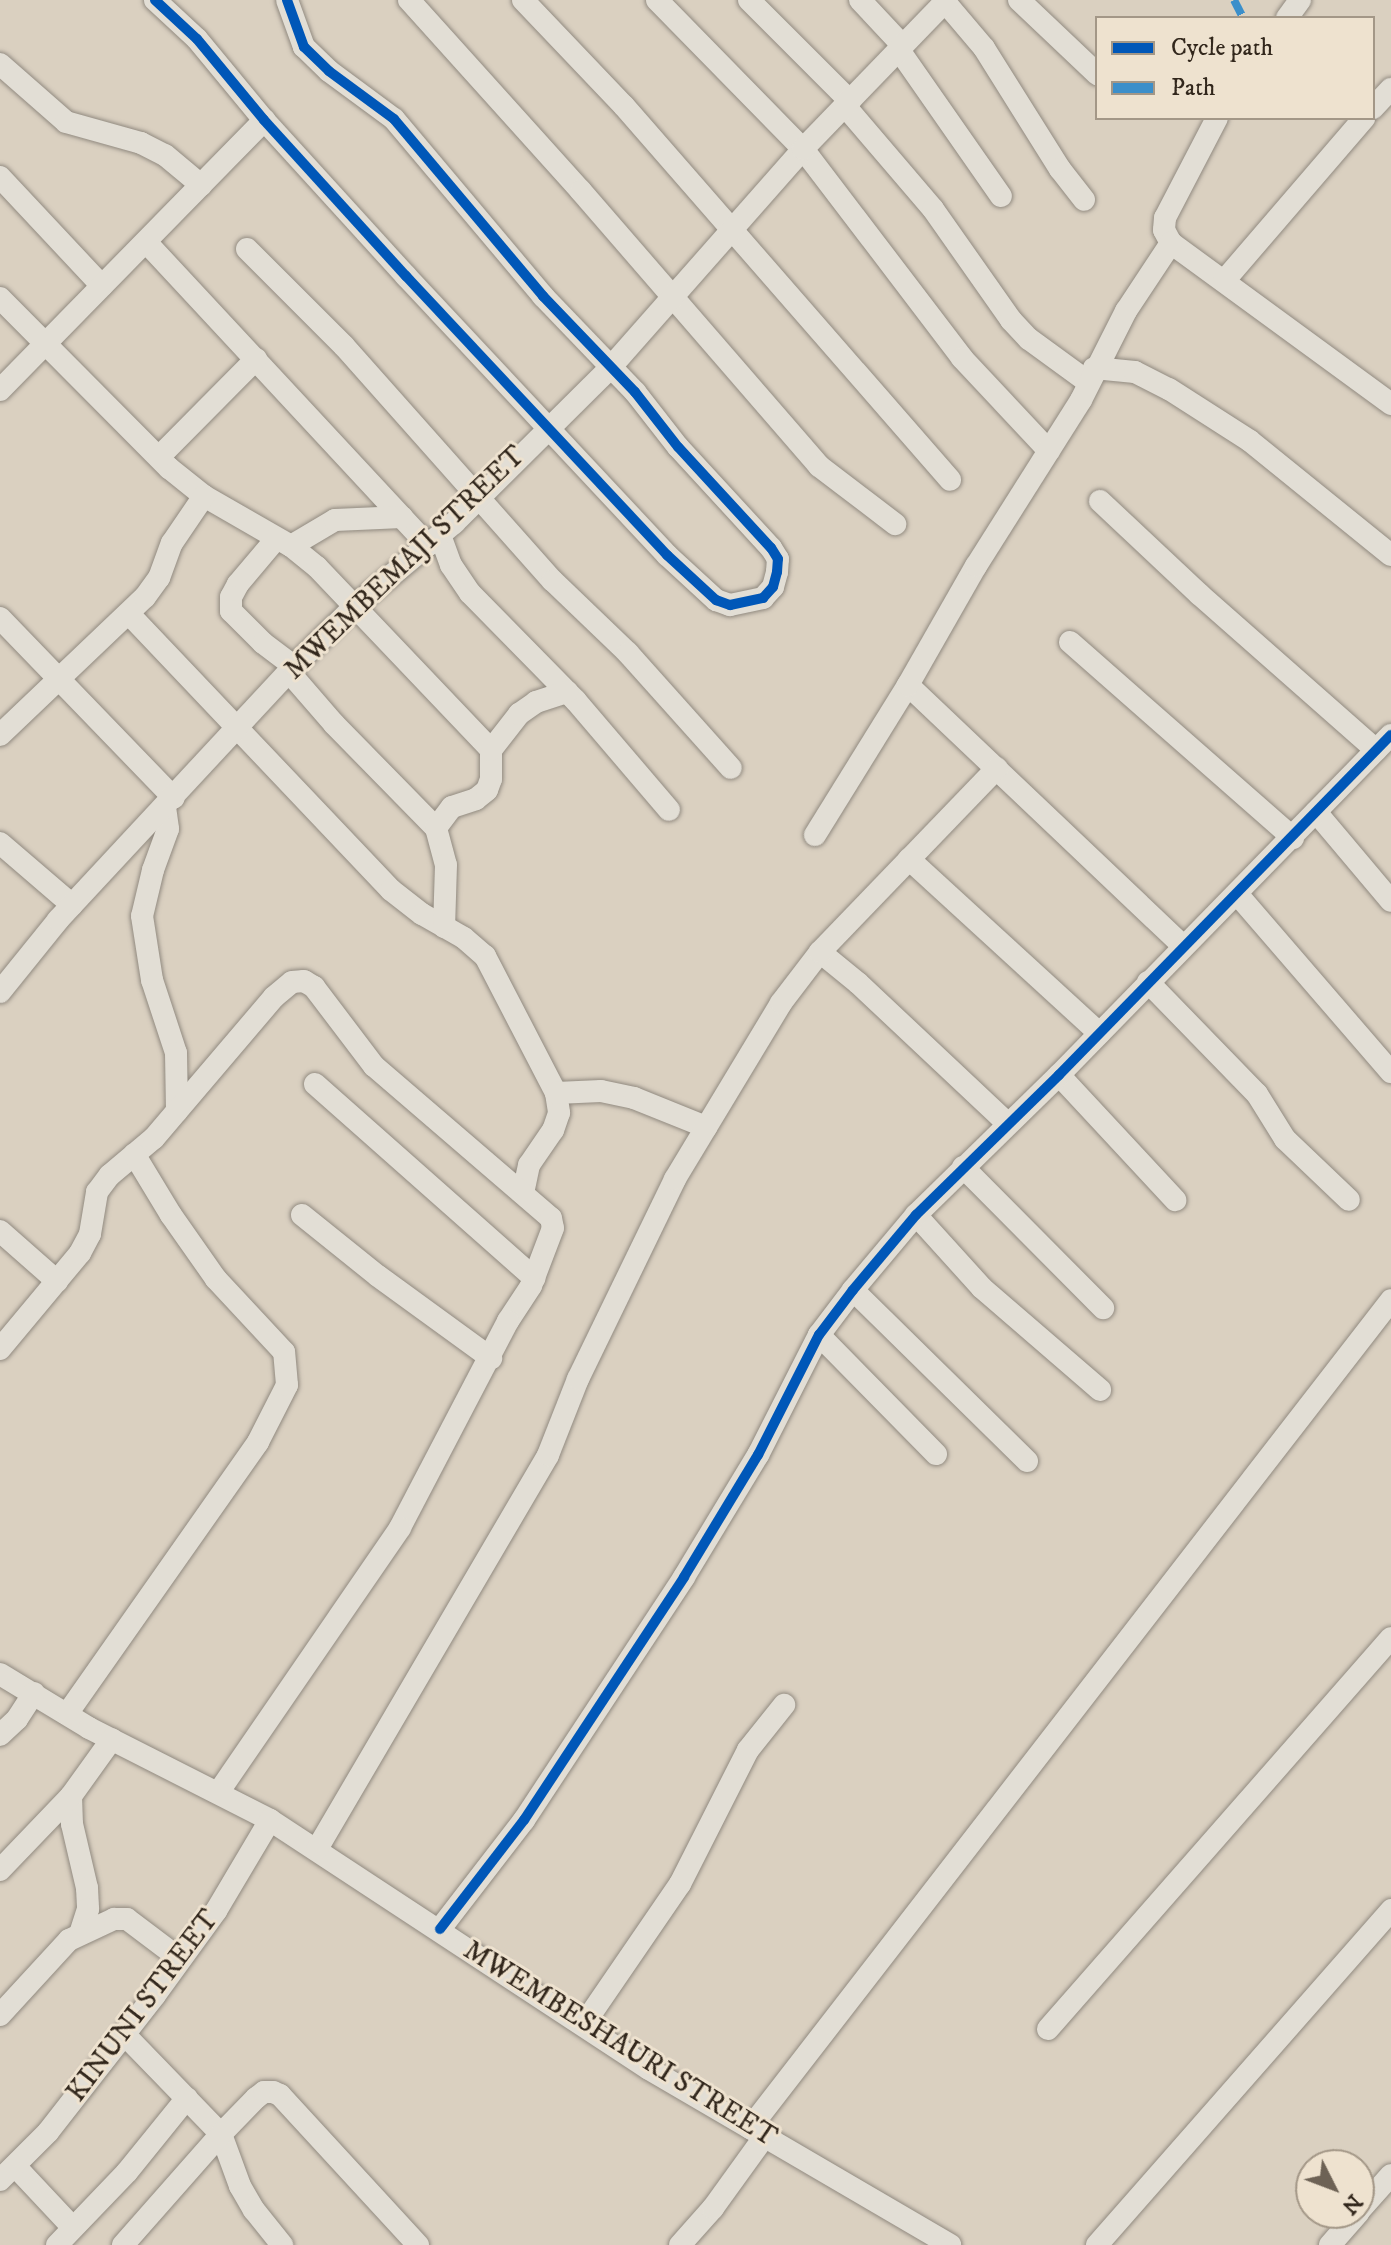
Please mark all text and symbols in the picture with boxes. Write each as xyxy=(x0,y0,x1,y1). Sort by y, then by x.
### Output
legend xyxy=(1095,16,1375,120)
text: Cycle path xyxy=(1171,33,1273,63)
text: Path xyxy=(1171,73,1215,103)
street label: MWEMBEMAJI STREET xyxy=(278,439,532,687)
street label: KINUNI STREET xyxy=(60,1903,226,2109)
street label: MWEMBESHAURI STREET xyxy=(457,1934,783,2154)
north arrow xyxy=(1295,2149,1375,2229)
text: N xyxy=(1336,2188,1368,2220)

